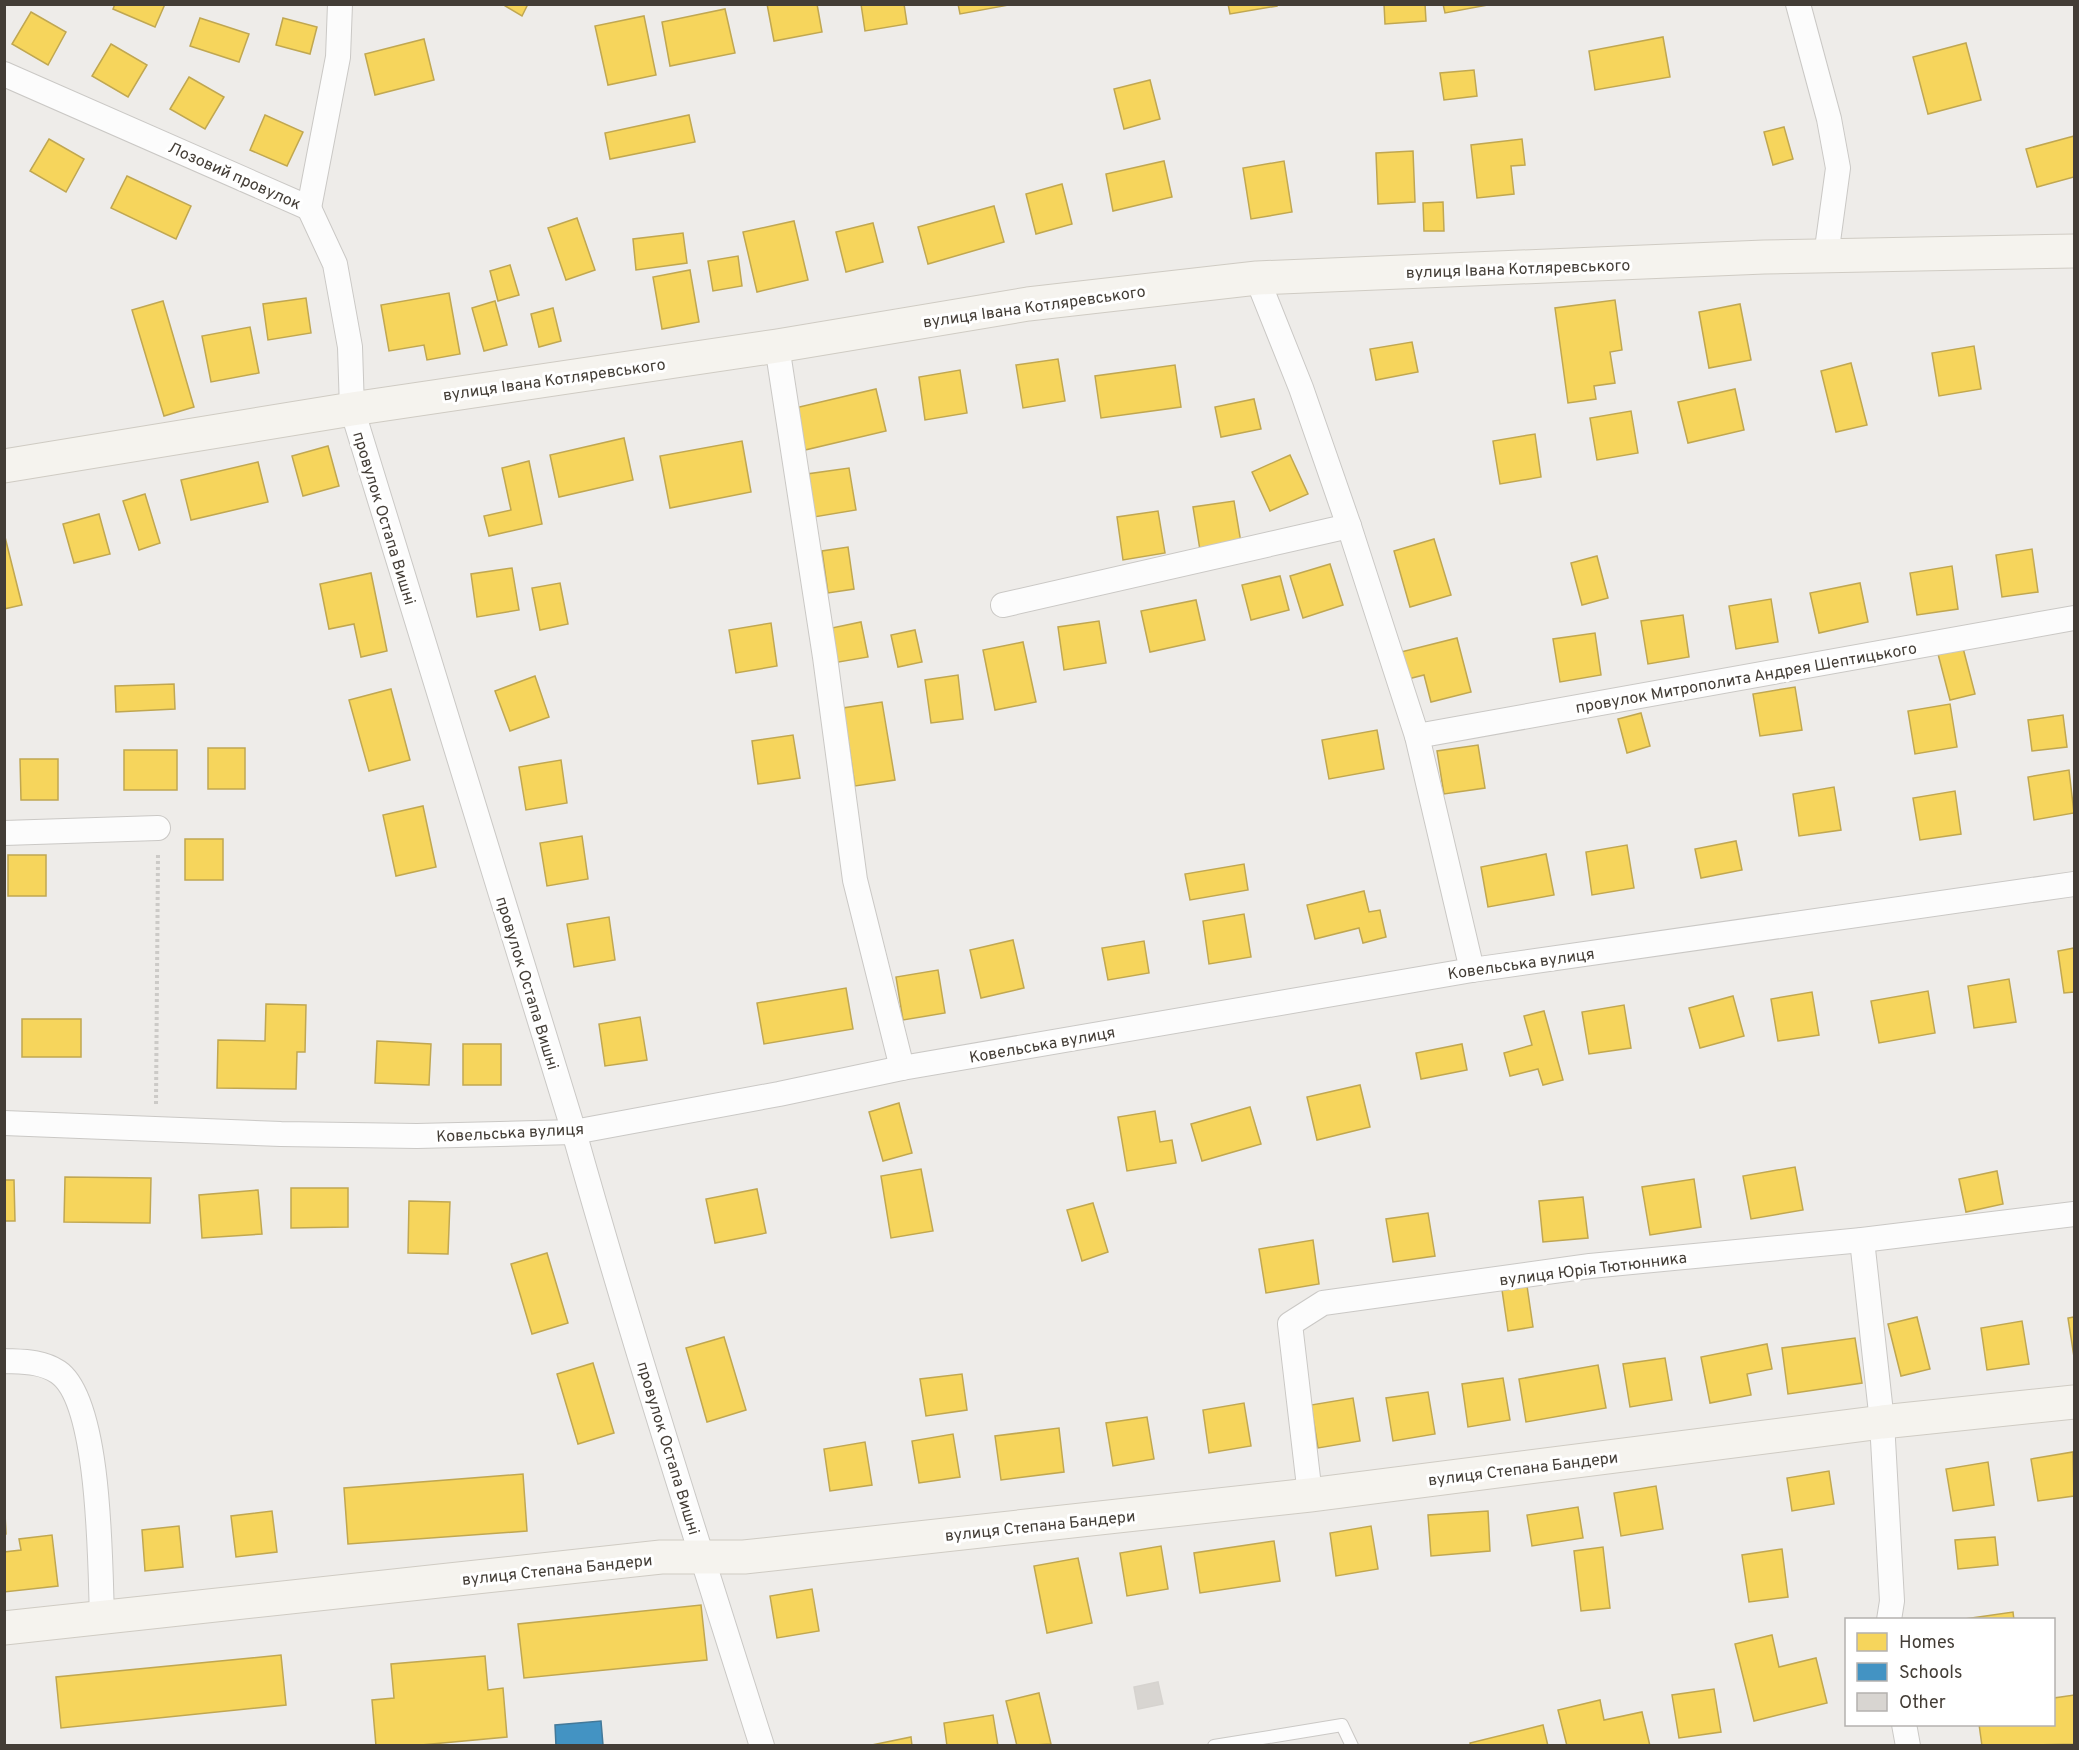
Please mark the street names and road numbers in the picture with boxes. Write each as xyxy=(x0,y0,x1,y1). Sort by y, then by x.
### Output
street label: Лозовий провулок xyxy=(165,139,304,215)
street label: вулиця Івана Котляревського xyxy=(1406,256,1631,284)
street label: вулиця Івана Котляревського xyxy=(922,282,1147,334)
street label: вулиця Івана Котляревського xyxy=(442,355,667,407)
street label: провулок Остапа Вишні xyxy=(347,430,419,608)
street label: провулок Митрополита Андрея Шептицького xyxy=(1574,639,1919,719)
street label: провулок Остапа Вишні xyxy=(490,895,562,1073)
street label: Ковельська вулиця xyxy=(1447,945,1596,985)
street label: Ковельська вулиця xyxy=(968,1023,1117,1069)
street label: Ковельська вулиця xyxy=(436,1120,584,1148)
street label: вулиця Юрія Тютюнника xyxy=(1498,1249,1688,1291)
street label: провулок Остапа Вишні xyxy=(631,1360,703,1538)
street label: вулиця Степана Бандери xyxy=(1427,1448,1619,1492)
street label: вулиця Степана Бандери xyxy=(944,1507,1136,1547)
street label: вулиця Степана Бандери xyxy=(461,1551,653,1591)

